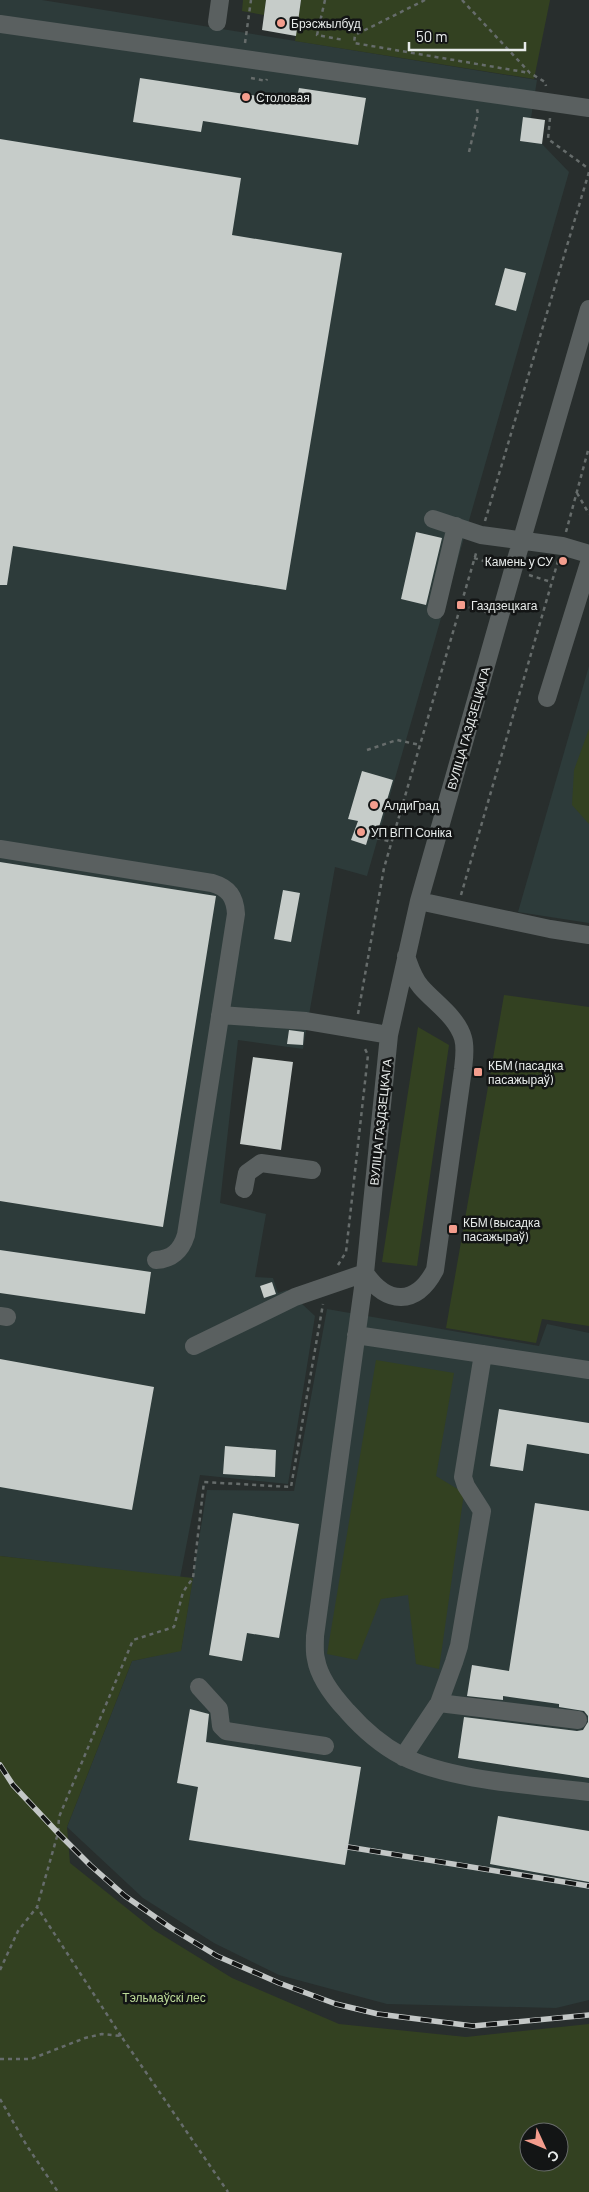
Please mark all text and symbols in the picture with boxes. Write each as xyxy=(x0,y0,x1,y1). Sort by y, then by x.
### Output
place label: Брэсжылбуд xyxy=(291,16,361,31)
marker: Брэсжылбуд xyxy=(275,17,287,29)
scale bar xyxy=(409,20,525,52)
text: 50 m xyxy=(416,27,448,45)
place label: Столовая xyxy=(256,90,310,104)
marker: Столовая xyxy=(240,91,252,103)
place label: Камень у СУ xyxy=(485,554,553,569)
marker: Камень у СУ xyxy=(557,555,569,567)
place label: Газдзецкага xyxy=(471,598,538,613)
marker: Газдзецкага xyxy=(455,599,467,611)
street label: ВУЛІЦА ГАЗДЗЕЦКАГА xyxy=(444,665,493,791)
place label: АлдиГрад xyxy=(384,798,439,813)
marker: АлдиГрад xyxy=(368,799,380,811)
place label: УП ВГП Соніка xyxy=(371,825,452,839)
marker: УП ВГП Соніка xyxy=(355,826,367,838)
street label: ВУЛІЦА ГАЗДЗЕЦКАГА xyxy=(366,1058,395,1186)
place label: КБМ (пасадка пасажыраў) xyxy=(488,1058,564,1087)
marker: КБМ (пасадка пасажыраў) xyxy=(472,1066,484,1078)
place label: КБМ (высадка пасажыраў) xyxy=(463,1215,541,1244)
marker: КБМ (высадка пасажыраў) xyxy=(447,1223,459,1235)
park label: Тэльмаўскі лес xyxy=(122,1990,206,2005)
north arrow xyxy=(519,2122,569,2172)
text: С xyxy=(544,2147,563,2166)

